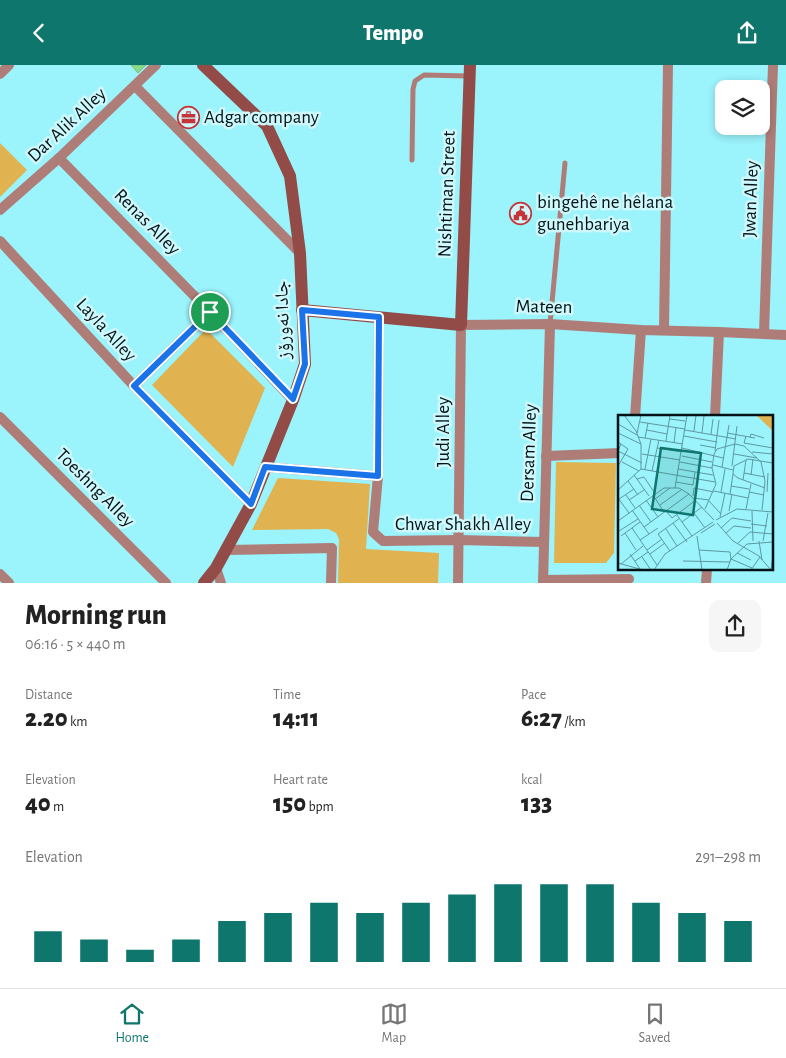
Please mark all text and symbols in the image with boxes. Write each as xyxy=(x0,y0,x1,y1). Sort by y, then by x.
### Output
icon: back xyxy=(25,19,53,47)
icon: share xyxy=(733,19,761,47)
text: Tempo xyxy=(363,22,423,44)
map controls xyxy=(715,80,770,135)
button: layers xyxy=(715,80,770,135)
street label: Dar Alik Alley xyxy=(24,84,110,166)
office icon: Adgar company xyxy=(176,105,200,129)
place label: Adgar company xyxy=(204,108,319,127)
street label: Nishtiman Street xyxy=(435,130,459,258)
street label: Jwan Alley xyxy=(740,160,762,238)
street label: Renas Alley xyxy=(110,185,184,259)
place label: bingehê ne hêlana gunehbariya xyxy=(537,193,673,234)
public building icon: bingehê ne hêlana gunehbariya xyxy=(509,201,533,225)
street label: جادا نەورۆز xyxy=(272,280,295,361)
pin xyxy=(189,291,231,333)
street label: Layla Alley xyxy=(72,295,140,365)
street label: Mateen xyxy=(515,297,573,317)
icon: arrive xyxy=(196,298,224,326)
street label: Judi Alley xyxy=(434,397,453,467)
street label: Dersam Alley xyxy=(518,404,540,502)
inset map xyxy=(618,415,774,571)
street label: Toeshng Alley xyxy=(52,445,138,531)
street label: Chwar Shakh Alley xyxy=(395,515,531,534)
button: share xyxy=(709,600,761,652)
text: Morning run xyxy=(25,602,167,630)
text: 06:16 · 5 × 440 m xyxy=(25,636,126,652)
text: Distance xyxy=(25,688,72,702)
text: Time xyxy=(273,688,301,702)
text: Pace xyxy=(521,688,546,702)
text: 2.20 xyxy=(25,706,68,731)
text: 14:11 xyxy=(273,706,319,731)
text: 6:27 xyxy=(521,706,562,731)
text: km xyxy=(68,715,88,729)
text: /km xyxy=(562,715,586,729)
text: Elevation xyxy=(25,773,76,787)
text: Heart rate xyxy=(273,773,328,787)
text: kcal xyxy=(521,773,542,787)
text: 40 xyxy=(25,791,51,816)
text: 150 xyxy=(273,791,306,816)
text: 133 xyxy=(521,791,552,816)
text: m xyxy=(51,800,64,814)
text: bpm xyxy=(306,800,334,814)
text: Elevation xyxy=(25,849,83,865)
text: 291–298 m xyxy=(695,849,761,865)
tab: Home xyxy=(115,1000,149,1047)
tab: Map xyxy=(380,1000,408,1047)
tab: Saved xyxy=(639,1000,671,1047)

